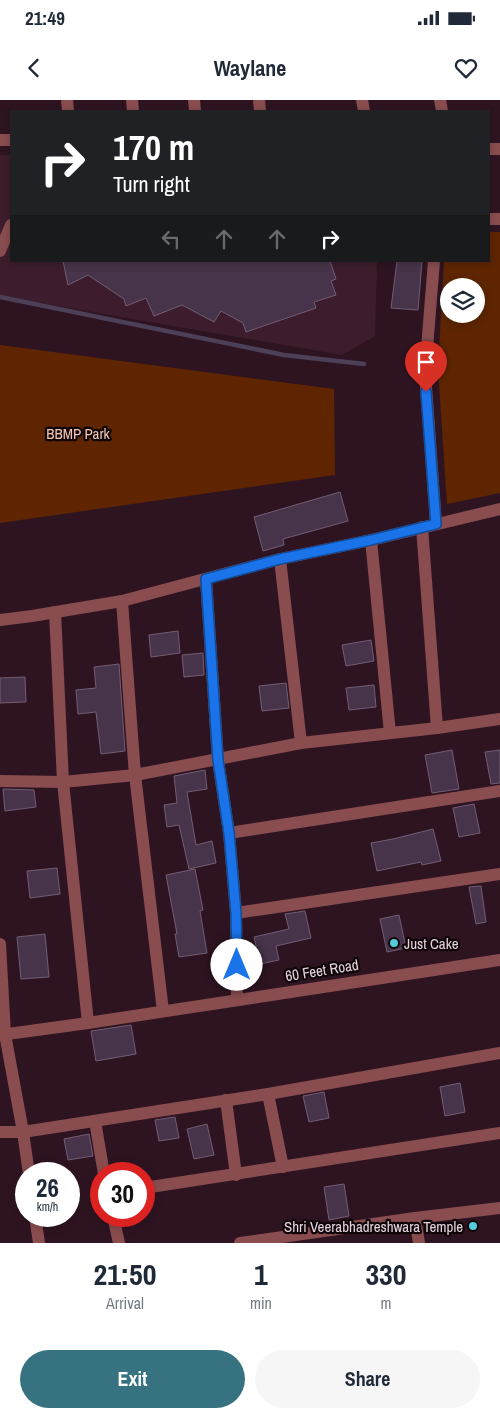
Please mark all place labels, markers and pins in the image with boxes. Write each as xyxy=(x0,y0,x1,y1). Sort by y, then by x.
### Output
pin xyxy=(405,341,447,392)
place label: Just Cake xyxy=(404,933,459,954)
marker: Just Cake xyxy=(388,937,400,949)
place label: Shri Veerabhadreshwara Temple xyxy=(284,1216,463,1237)
marker: Shri Veerabhadreshwara Temple xyxy=(467,1220,479,1232)

